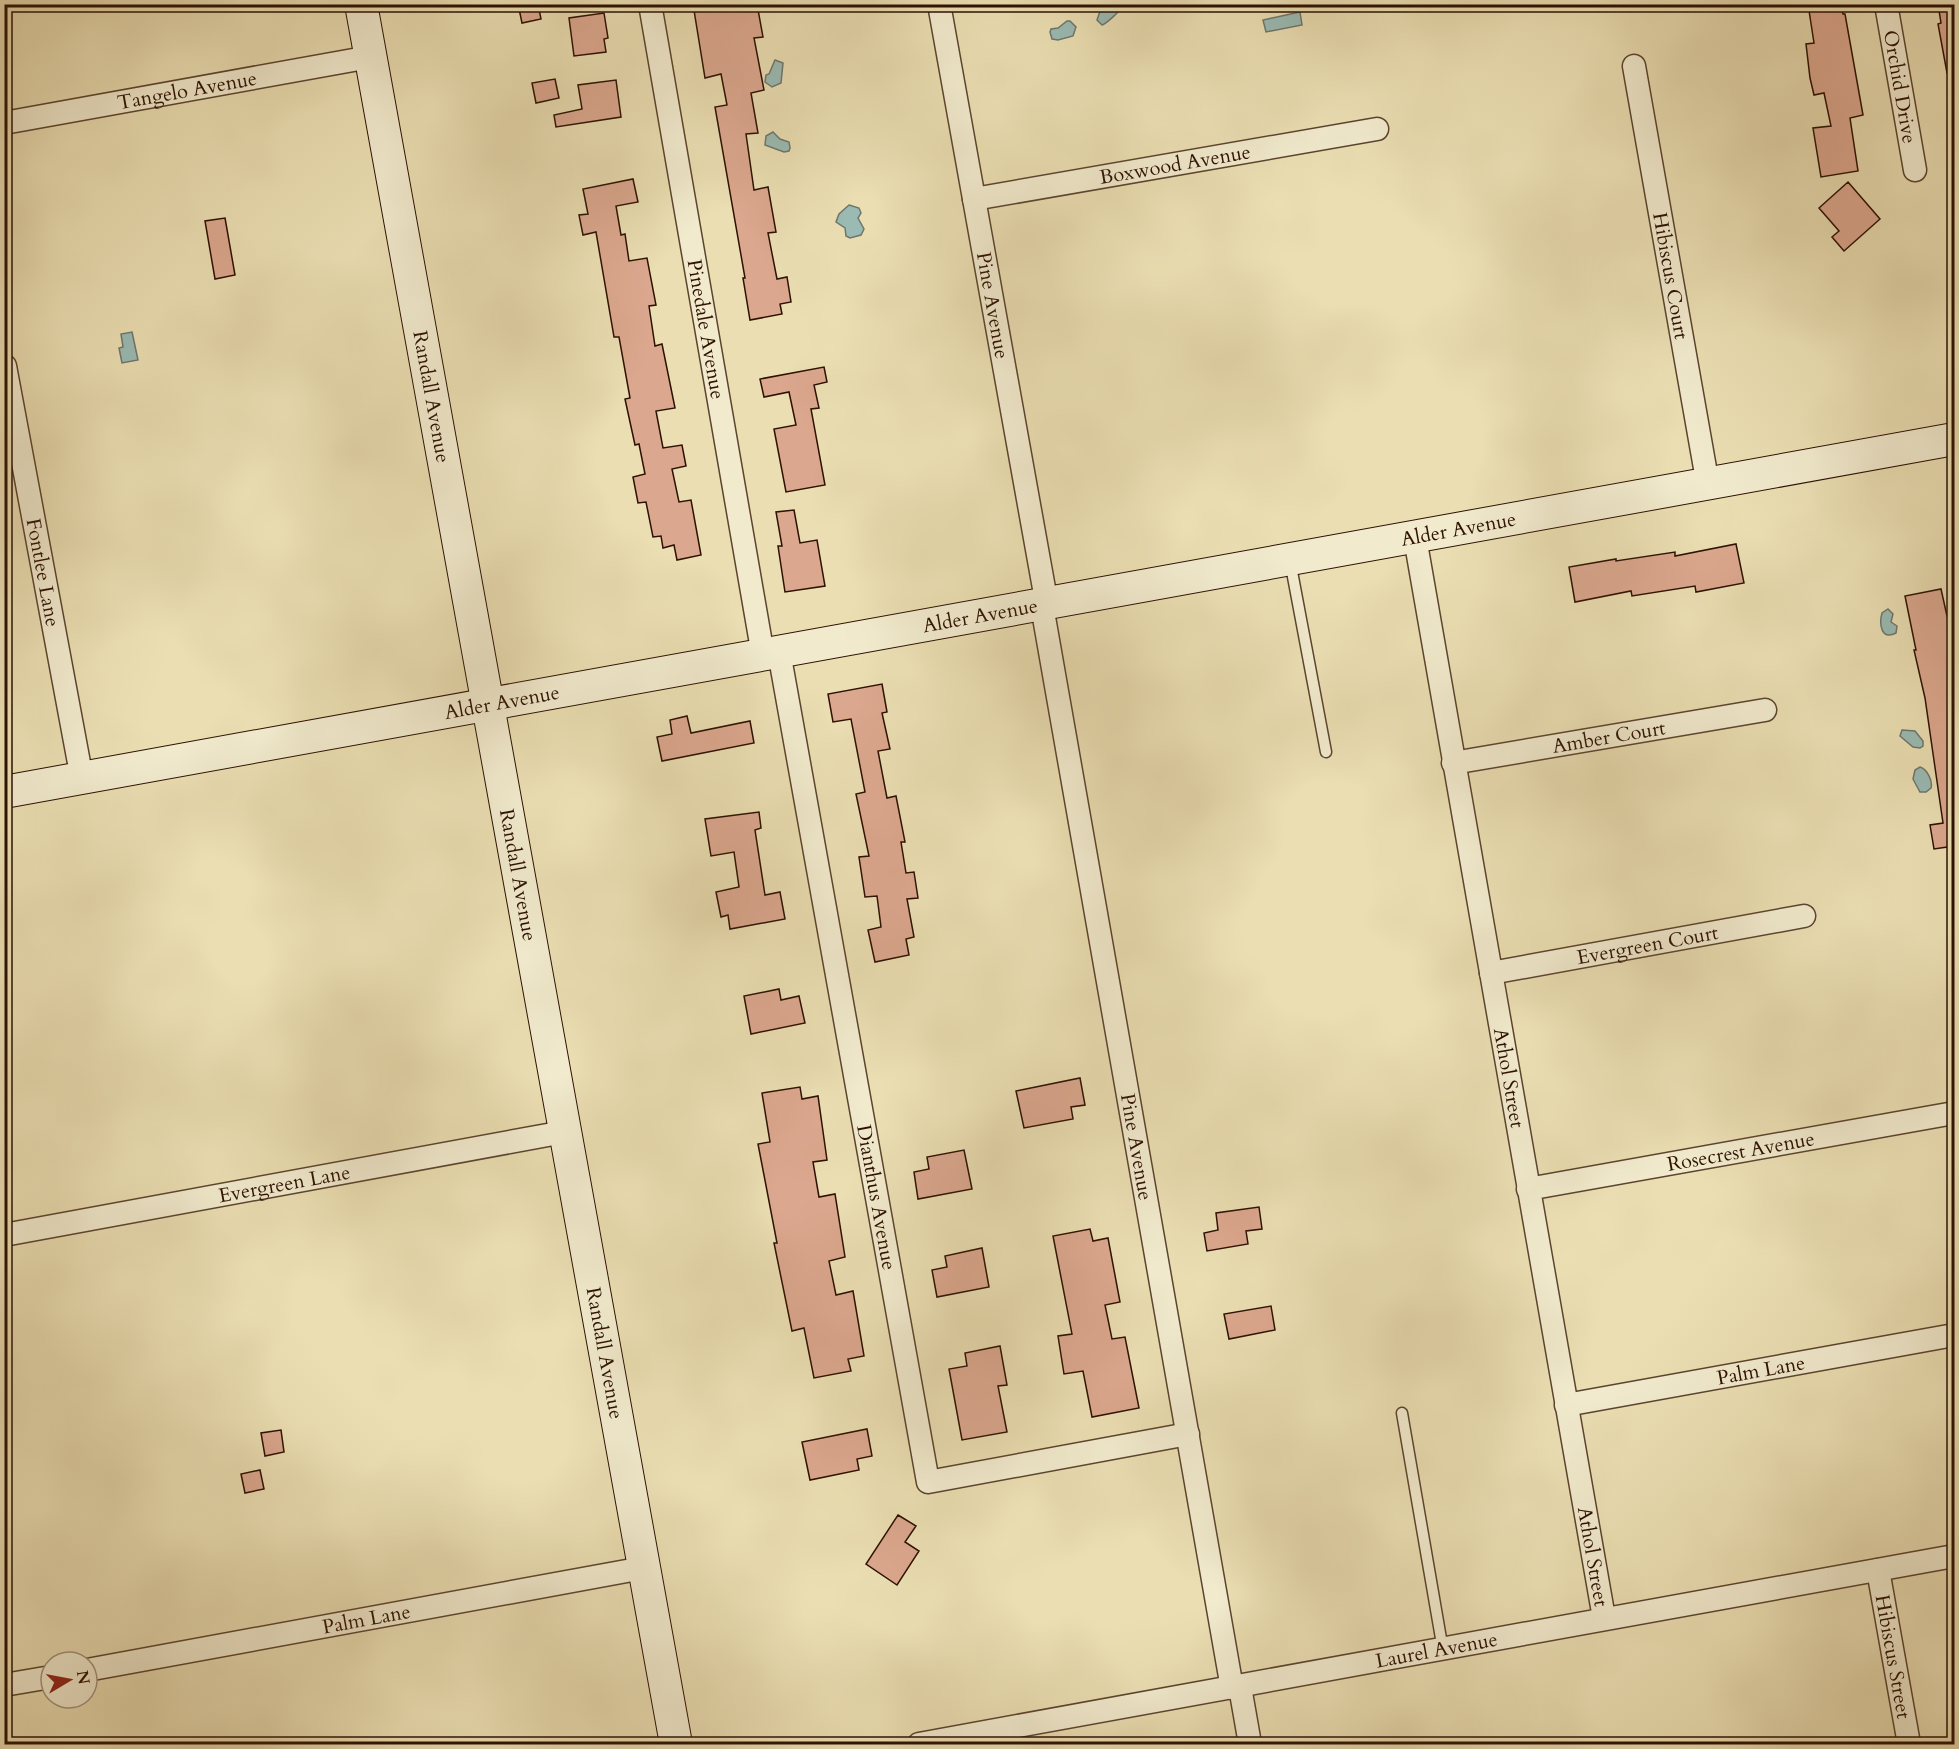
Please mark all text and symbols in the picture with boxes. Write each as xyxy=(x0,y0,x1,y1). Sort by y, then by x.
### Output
street label: Orchid Drive xyxy=(1877,28,1924,146)
street label: Tangelo Avenue xyxy=(115,64,259,116)
street label: Boxwood Avenue xyxy=(1097,138,1253,190)
street label: Hibiscus Court xyxy=(1647,210,1696,342)
street label: Pine Avenue xyxy=(970,250,1016,361)
street label: Pinedale Avenue xyxy=(681,257,732,401)
street label: Randall Avenue xyxy=(407,328,457,465)
street label: Alder Avenue xyxy=(1399,505,1518,552)
street label: Fontlee Lane xyxy=(20,516,67,629)
street label: Alder Avenue xyxy=(920,592,1040,639)
street label: Alder Avenue xyxy=(442,678,562,726)
street label: Amber Court xyxy=(1550,714,1668,759)
street label: Randall Avenue xyxy=(493,807,544,943)
street label: Evergreen Court xyxy=(1575,918,1721,971)
street label: Athol Street xyxy=(1487,1026,1532,1131)
street label: Pine Avenue xyxy=(1114,1091,1160,1202)
street label: Dianthus Avenue xyxy=(851,1122,903,1272)
street label: Rosecrest Avenue xyxy=(1665,1125,1817,1177)
street label: Evergreen Lane xyxy=(216,1158,352,1209)
street label: Randall Avenue xyxy=(580,1285,630,1421)
street label: Palm Lane xyxy=(1715,1349,1807,1391)
street label: Athol Street xyxy=(1571,1504,1615,1609)
street label: Hibiscus Street xyxy=(1869,1592,1918,1722)
street label: Palm Lane xyxy=(320,1597,413,1640)
street label: Laurel Avenue xyxy=(1373,1625,1500,1674)
north arrow xyxy=(39,1650,99,1710)
text: N xyxy=(71,1669,95,1686)

